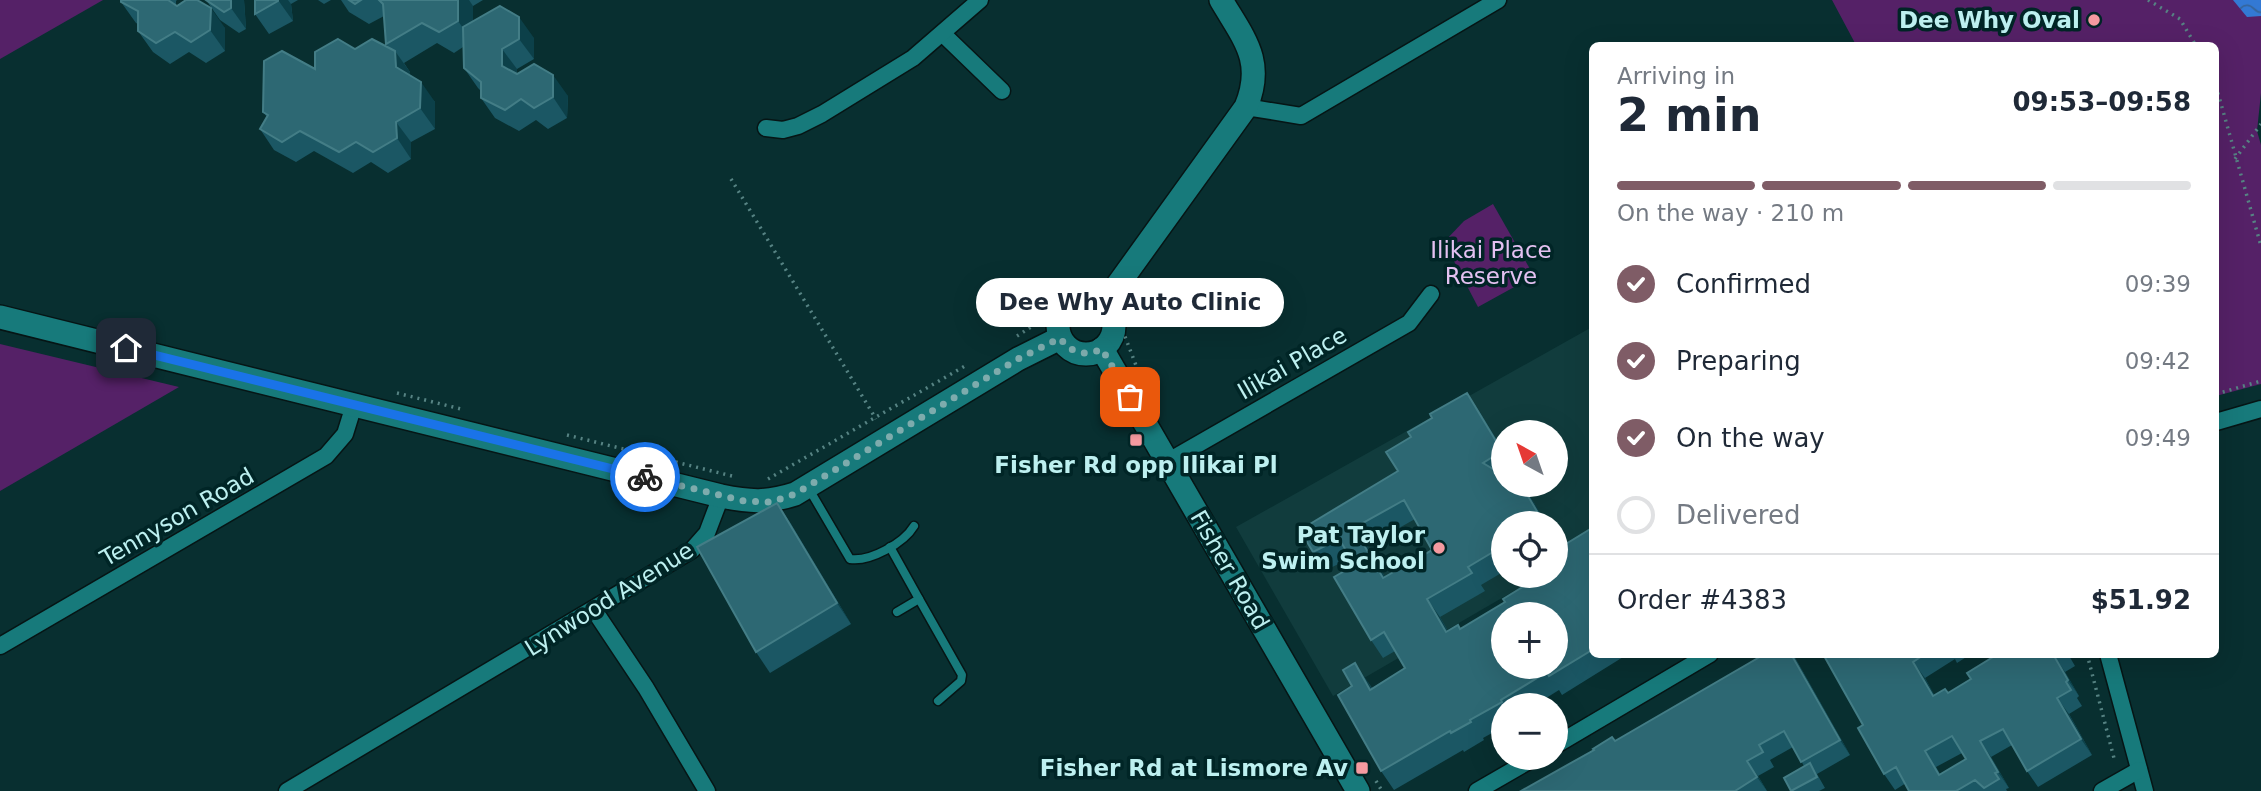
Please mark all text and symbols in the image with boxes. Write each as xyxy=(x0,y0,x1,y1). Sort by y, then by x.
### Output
place label: Dee Why Oval xyxy=(1899,7,2080,33)
marker: Dee Why Oval xyxy=(2086,12,2102,28)
text: Arriving in xyxy=(1617,63,1735,89)
text: 09:53–09:58 xyxy=(2012,87,2191,117)
text: 2 min xyxy=(1617,88,1761,142)
text: On the way · 210 m xyxy=(1617,200,1844,226)
park label: Ilikai Place Reserve xyxy=(1430,237,1552,289)
icon: check xyxy=(1617,265,1655,303)
text: Confirmed xyxy=(1676,269,1811,299)
text: 09:39 xyxy=(2125,271,2191,297)
callout: Dee Why Auto Clinic xyxy=(976,278,1284,327)
text: Dee Why Auto Clinic xyxy=(999,289,1261,315)
pin xyxy=(96,318,156,378)
street label: Ilikai Place xyxy=(1233,321,1351,405)
icon: home xyxy=(107,329,145,367)
icon: check xyxy=(1617,342,1655,380)
text: Preparing xyxy=(1676,346,1801,376)
text: 09:42 xyxy=(2125,348,2191,374)
pin xyxy=(1100,367,1160,427)
icon: bag xyxy=(1111,378,1149,416)
icon: check xyxy=(1617,419,1655,457)
north arrow xyxy=(1491,420,1568,497)
map controls xyxy=(1491,420,1568,770)
text: On the way xyxy=(1676,423,1825,453)
text: 09:49 xyxy=(2125,425,2191,451)
marker: Fisher Rd opp Ilikai Pl xyxy=(1128,432,1144,448)
courier xyxy=(610,442,680,512)
place label: Fisher Rd opp Ilikai Pl xyxy=(994,452,1278,478)
icon: bike xyxy=(626,458,664,496)
street label: Tennyson Road xyxy=(95,463,258,572)
text: Delivered xyxy=(1676,500,1800,530)
street label: Fisher Road xyxy=(1185,506,1275,634)
button: locate xyxy=(1491,511,1568,588)
place label: Pat Taylor Swim School xyxy=(1261,522,1426,574)
street label: Lynwood Avenue xyxy=(520,537,698,661)
marker: Pat Taylor Swim School xyxy=(1431,540,1447,556)
text: Order #4383 xyxy=(1617,585,1787,615)
text: $51.92 xyxy=(2091,585,2191,615)
button: + xyxy=(1491,602,1568,679)
button: − xyxy=(1491,693,1568,770)
place label: Fisher Rd at Lismore Av xyxy=(1040,755,1348,781)
marker: Fisher Rd at Lismore Av xyxy=(1354,760,1370,776)

